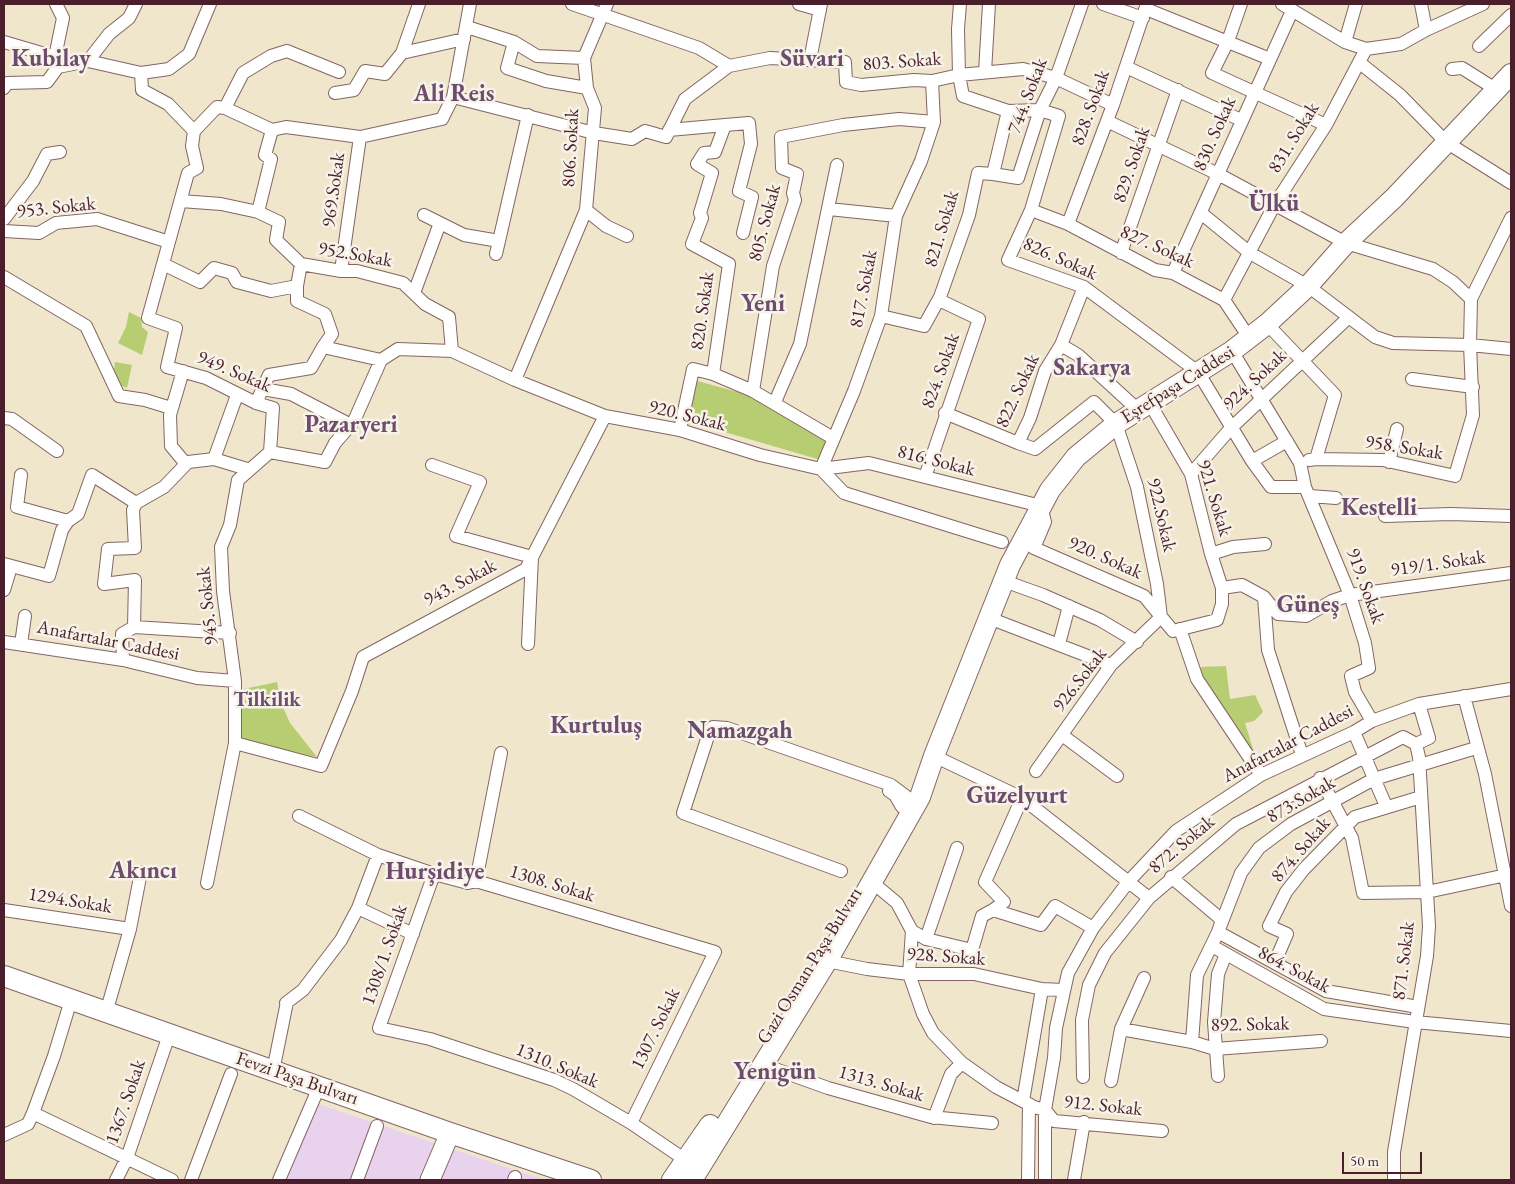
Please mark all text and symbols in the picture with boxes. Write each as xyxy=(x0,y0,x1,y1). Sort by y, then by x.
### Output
district label: Kubilay xyxy=(11,45,91,73)
district label: Süvari xyxy=(780,45,844,73)
street label: 803. Sokak xyxy=(862,48,942,76)
street label: 744. Sokak xyxy=(1003,55,1053,137)
street label: 828. Sokak xyxy=(1067,67,1115,149)
district label: Ali Reis xyxy=(414,80,494,108)
street label: 830. Sokak xyxy=(1189,93,1241,175)
street label: 831. Sokak xyxy=(1263,99,1325,177)
street label: 806. Sokak xyxy=(558,108,584,188)
street label: 829. Sokak xyxy=(1108,124,1156,206)
street label: 969.Sokak xyxy=(317,151,351,229)
street label: 805. Sokak xyxy=(744,182,786,264)
street label: 821. Sokak xyxy=(920,188,964,270)
district label: Ülkü xyxy=(1249,190,1299,218)
street label: 953. Sokak xyxy=(16,193,96,223)
street label: 827. Sokak xyxy=(1116,221,1198,273)
street label: 826. Sokak xyxy=(1019,233,1101,285)
street label: 952.Sokak xyxy=(316,237,394,273)
street label: 817. Sokak xyxy=(845,248,883,330)
street label: 820. Sokak xyxy=(686,270,720,352)
district label: Yeni xyxy=(741,290,785,318)
street label: 824. Sokak xyxy=(917,330,965,412)
street label: Eşrefpaşa Caddesi xyxy=(1117,341,1239,429)
street label: 924. Sokak xyxy=(1218,345,1292,415)
street label: 949. Sokak xyxy=(193,346,275,398)
street label: 822. Sokak xyxy=(991,350,1045,432)
district label: Sakarya xyxy=(1053,354,1131,382)
street label: 920. Sokak xyxy=(646,395,728,437)
district label: Pazaryeri xyxy=(304,411,398,439)
street label: 958. Sokak xyxy=(1363,431,1445,465)
street label: 816. Sokak xyxy=(895,440,977,482)
street label: 921. Sokak xyxy=(1192,457,1236,539)
street label: 922.Sokak xyxy=(1141,476,1181,554)
district label: Kestelli xyxy=(1341,494,1417,522)
street label: 920. Sokak xyxy=(1064,532,1146,584)
street label: 919. Sokak xyxy=(1341,545,1389,627)
street label: 919/1. Sokak xyxy=(1389,546,1487,582)
street label: 943. Sokak xyxy=(420,554,500,612)
street label: 945. Sokak xyxy=(193,566,223,646)
district label: Güneş xyxy=(1277,591,1339,619)
street label: Anafartalar Caddesi xyxy=(35,616,181,666)
street label: 926.Sokak xyxy=(1048,643,1112,717)
district label: Tilkilik xyxy=(233,687,301,713)
street label: Anafartalar Caddesi xyxy=(1219,700,1357,788)
district label: Kurtuluş xyxy=(550,712,642,740)
district label: Namazgah xyxy=(687,717,793,745)
street label: 873.Sokak xyxy=(1263,771,1339,829)
district label: Güzelyurt xyxy=(966,782,1068,810)
street label: 872. Sokak xyxy=(1144,811,1220,879)
street label: 874. Sokak xyxy=(1267,813,1335,887)
district label: Akıncı xyxy=(109,857,177,885)
district label: Hurşidiye xyxy=(385,858,485,886)
street label: 1308. Sokak xyxy=(507,860,597,908)
street label: 1294.Sokak xyxy=(27,883,113,919)
street label: Gazi Osman Paşa Bulvarı xyxy=(753,883,867,1049)
street label: 1308/1. Sokak xyxy=(357,902,413,1008)
street label: 871. Sokak xyxy=(1388,920,1420,1002)
street label: 864. Sokak xyxy=(1254,941,1334,999)
street label: 928. Sokak xyxy=(906,943,986,971)
street label: 1307. Sokak xyxy=(626,984,686,1074)
street label: 892. Sokak xyxy=(1210,1013,1290,1037)
street label: 1310. Sokak xyxy=(512,1038,602,1094)
street label: Fevzi Paşa Bulvarı xyxy=(233,1047,361,1111)
street label: 1367. Sokak xyxy=(101,1057,151,1147)
district label: Yenigün xyxy=(734,1058,816,1086)
street label: 1313. Sokak xyxy=(836,1061,926,1107)
street label: 912. Sokak xyxy=(1063,1091,1143,1121)
scale bar xyxy=(1345,1142,1425,1174)
text: 50 m xyxy=(1350,1151,1379,1170)

